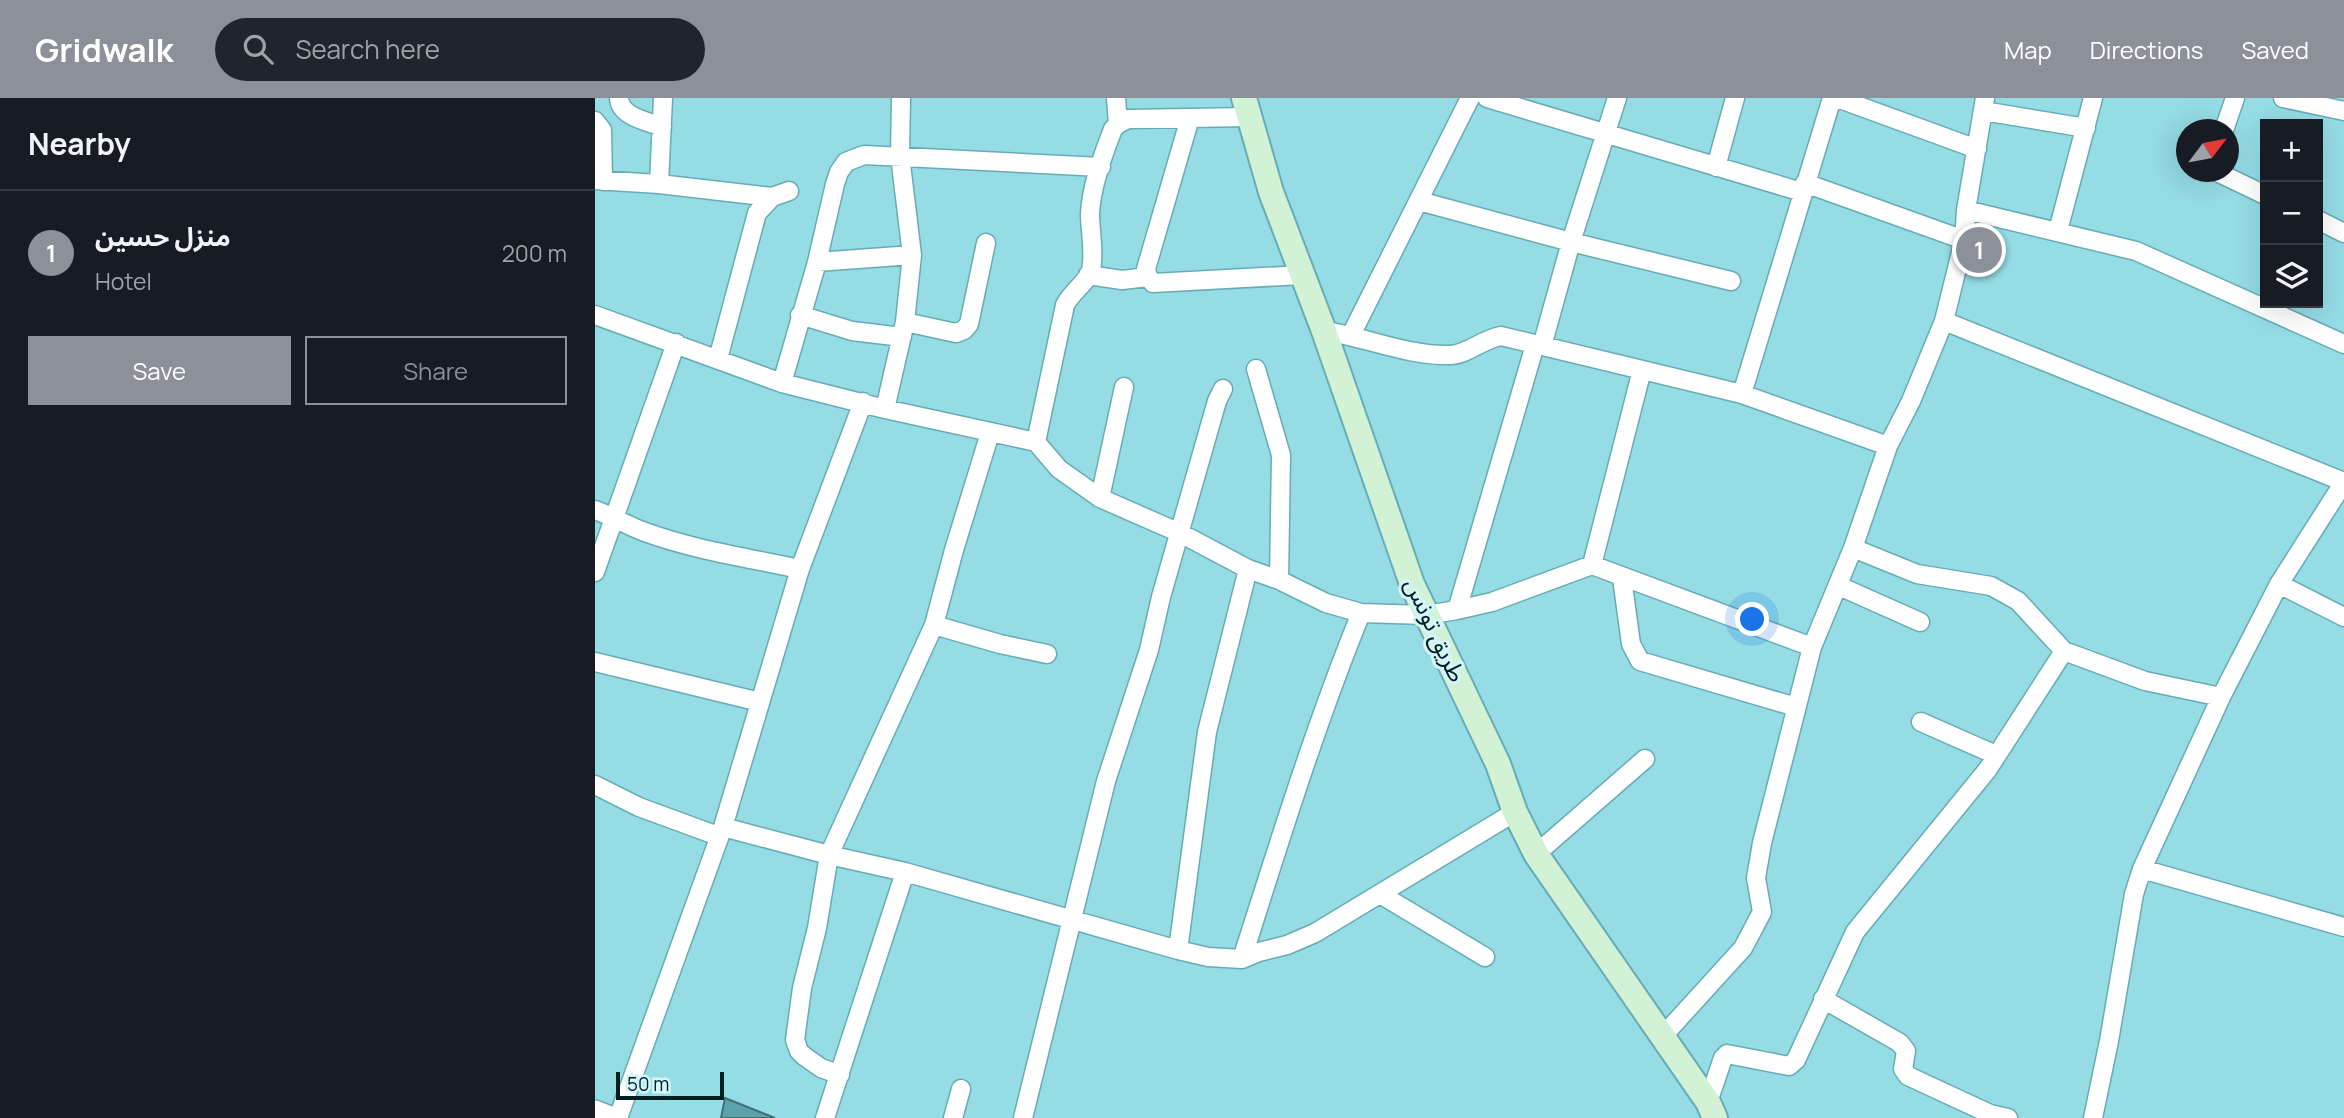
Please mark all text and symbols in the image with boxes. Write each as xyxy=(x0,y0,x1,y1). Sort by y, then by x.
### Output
search box xyxy=(215,18,705,81)
text: Gridwalk xyxy=(35,27,173,72)
icon: search xyxy=(239,30,277,68)
text: Search here xyxy=(295,31,440,67)
text: Map xyxy=(2004,33,2052,66)
text: Directions xyxy=(2090,33,2203,66)
text: Saved xyxy=(2241,33,2309,66)
north arrow xyxy=(2176,119,2239,182)
map controls xyxy=(2260,119,2323,308)
button: + xyxy=(2260,119,2323,182)
text: Nearby xyxy=(28,123,131,164)
button: − xyxy=(2260,182,2323,245)
text: منزل حسين xyxy=(95,218,231,254)
pin: 1 xyxy=(1956,224,2002,276)
text: 1 xyxy=(46,237,56,269)
text: 200 m xyxy=(502,237,567,269)
button: layers xyxy=(2260,245,2323,308)
text: Hotel xyxy=(95,265,152,297)
button: Save xyxy=(28,336,291,405)
button: Share xyxy=(305,336,567,405)
street label: طريق تونس xyxy=(1398,572,1475,687)
your location xyxy=(1735,602,1769,636)
scale bar xyxy=(616,1069,725,1101)
text: 50 m xyxy=(627,1071,669,1097)

